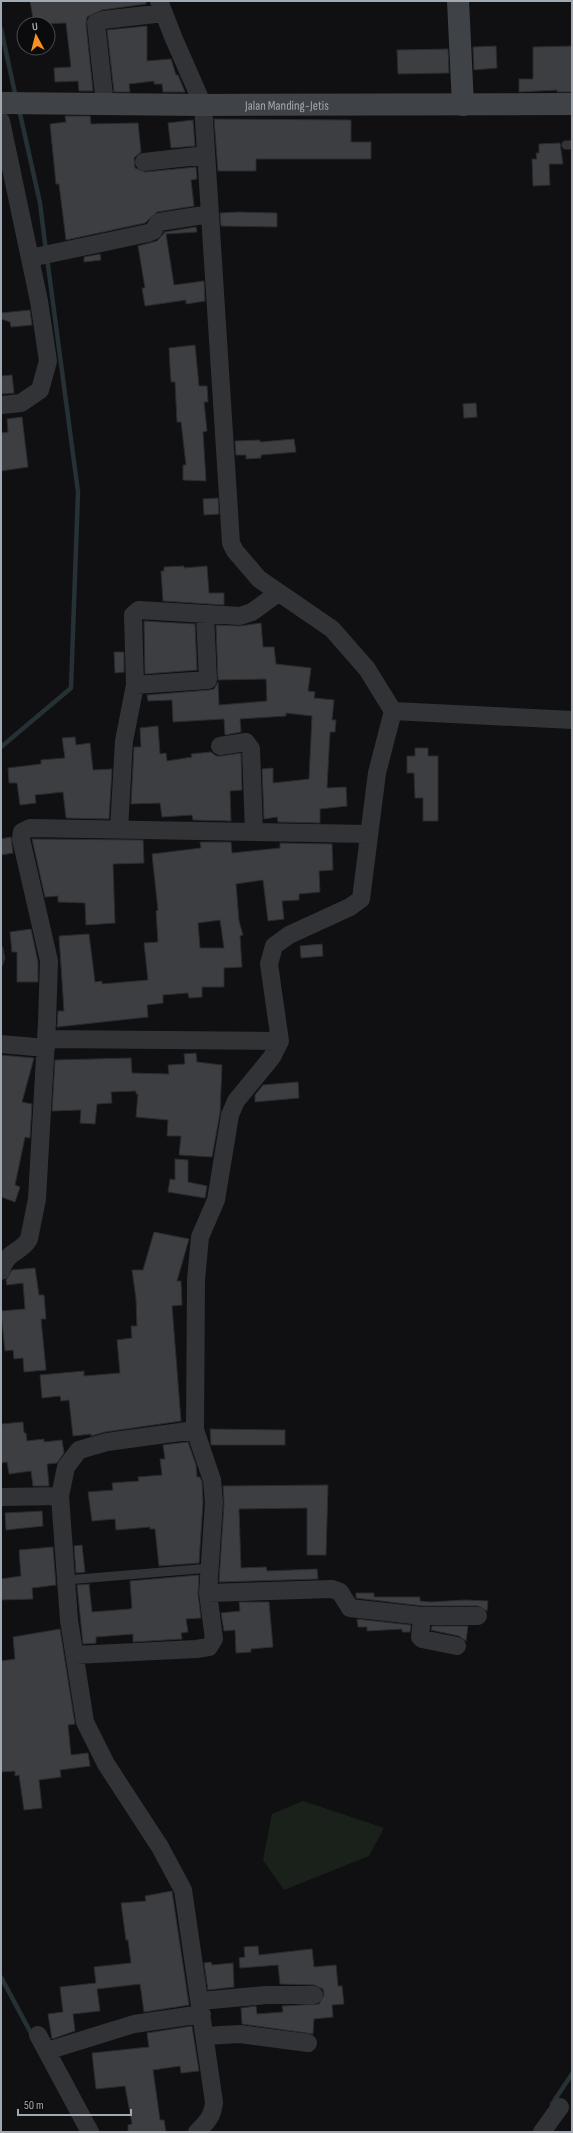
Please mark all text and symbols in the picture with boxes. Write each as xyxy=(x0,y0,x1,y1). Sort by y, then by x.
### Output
north arrow xyxy=(16,16,56,56)
text: U xyxy=(31,20,39,33)
street label: Jalan Manding-Jetis xyxy=(244,98,329,114)
scale bar xyxy=(18,2091,131,2117)
text: 50 m xyxy=(24,2098,44,2113)

